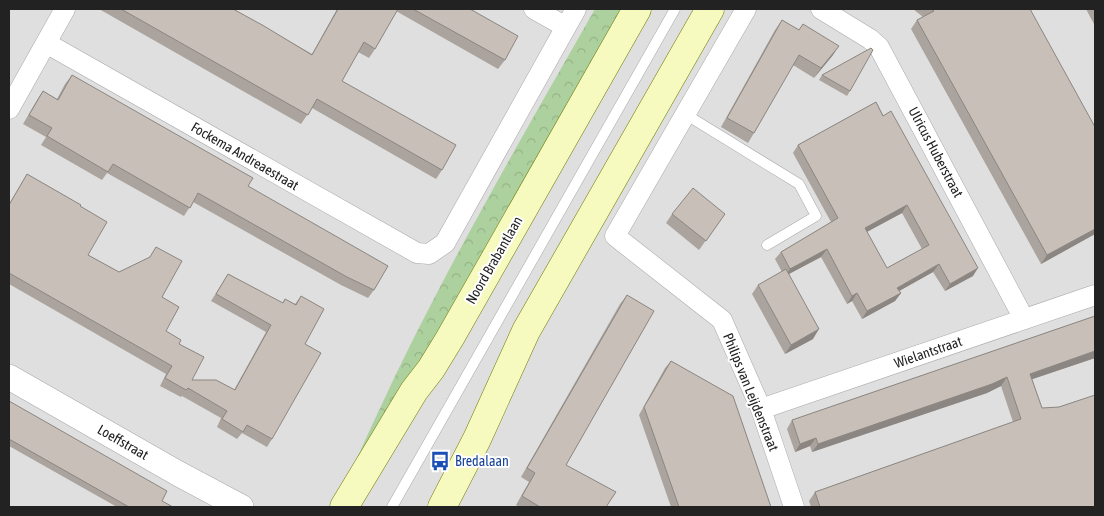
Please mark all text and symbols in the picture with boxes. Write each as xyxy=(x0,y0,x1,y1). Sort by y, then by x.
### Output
street label: Ulricus Huberstraat xyxy=(905,104,967,200)
street label: Fockema Andreaestraat xyxy=(188,119,302,193)
street label: Noord Brabantlaan xyxy=(462,213,526,307)
street label: Philips van Leijdenstraat xyxy=(720,331,782,453)
street label: Wielantstraat xyxy=(892,333,964,371)
street label: Loeffstraat xyxy=(95,421,151,463)
bus stop icon: Bredalaan xyxy=(429,450,451,472)
place label: Bredalaan xyxy=(455,453,509,469)

